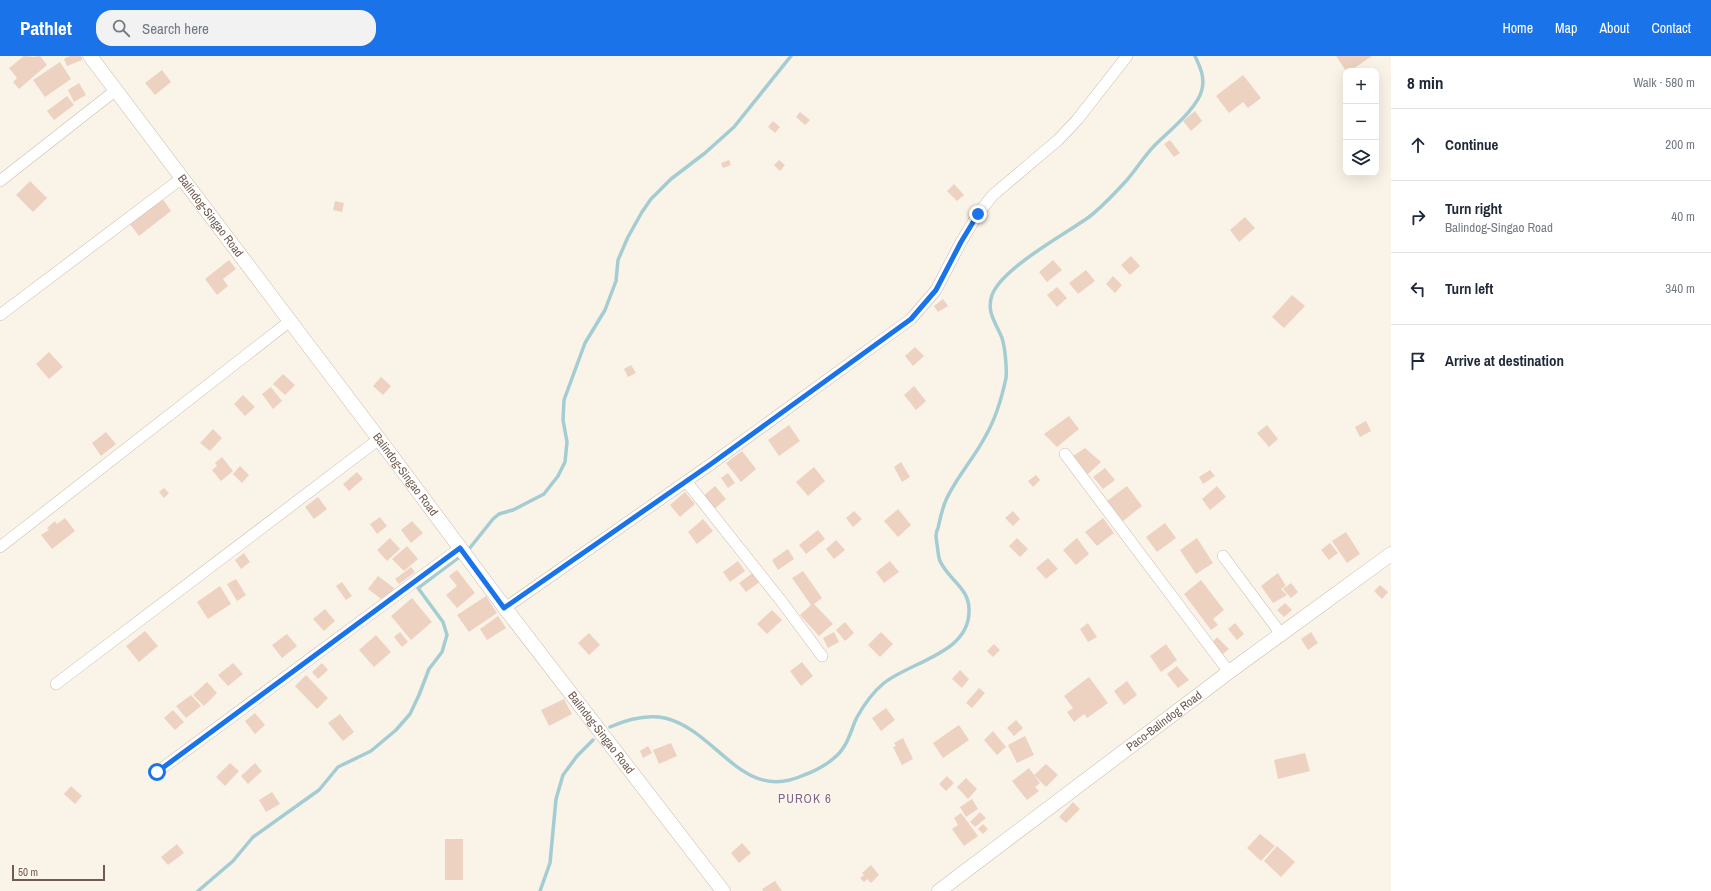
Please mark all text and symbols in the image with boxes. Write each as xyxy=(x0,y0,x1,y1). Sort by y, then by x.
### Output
search box xyxy=(96,10,376,46)
text: Pathlet xyxy=(20,15,72,41)
icon: search xyxy=(110,17,132,39)
text: Search here xyxy=(142,18,209,39)
text: Home xyxy=(1502,19,1533,37)
text: Map xyxy=(1555,19,1577,37)
text: About xyxy=(1599,19,1629,37)
text: Contact xyxy=(1651,19,1691,37)
map controls xyxy=(1343,68,1379,176)
button: + xyxy=(1343,68,1379,104)
text: 8 min xyxy=(1407,71,1443,94)
text: Walk · 580 m xyxy=(1633,74,1695,91)
button: − xyxy=(1343,104,1379,140)
icon: ahead xyxy=(1407,134,1429,156)
text: Continue xyxy=(1445,134,1498,155)
text: 200 m xyxy=(1665,136,1695,153)
button: layers xyxy=(1343,140,1379,176)
street label: Balindog-Singao Road xyxy=(174,171,247,260)
text: Turn right xyxy=(1445,198,1502,219)
route end xyxy=(969,205,987,223)
icon: right xyxy=(1407,206,1429,228)
text: 40 m xyxy=(1671,208,1695,225)
text: Balindog-Singao Road xyxy=(1445,219,1553,236)
icon: left xyxy=(1407,278,1429,300)
text: Turn left xyxy=(1445,278,1493,299)
text: 340 m xyxy=(1665,280,1695,297)
icon: arrive xyxy=(1407,350,1429,372)
text: Arrive at destination xyxy=(1445,350,1564,371)
street label: Balindog-Singao Road xyxy=(369,430,442,519)
street label: Paco-Balindog Road xyxy=(1123,687,1205,755)
street label: Balindog-Singao Road xyxy=(564,688,638,777)
route start xyxy=(148,763,166,781)
district label: PUROK 6 xyxy=(778,790,832,807)
scale bar xyxy=(12,863,105,882)
text: 50 m xyxy=(18,865,38,879)

